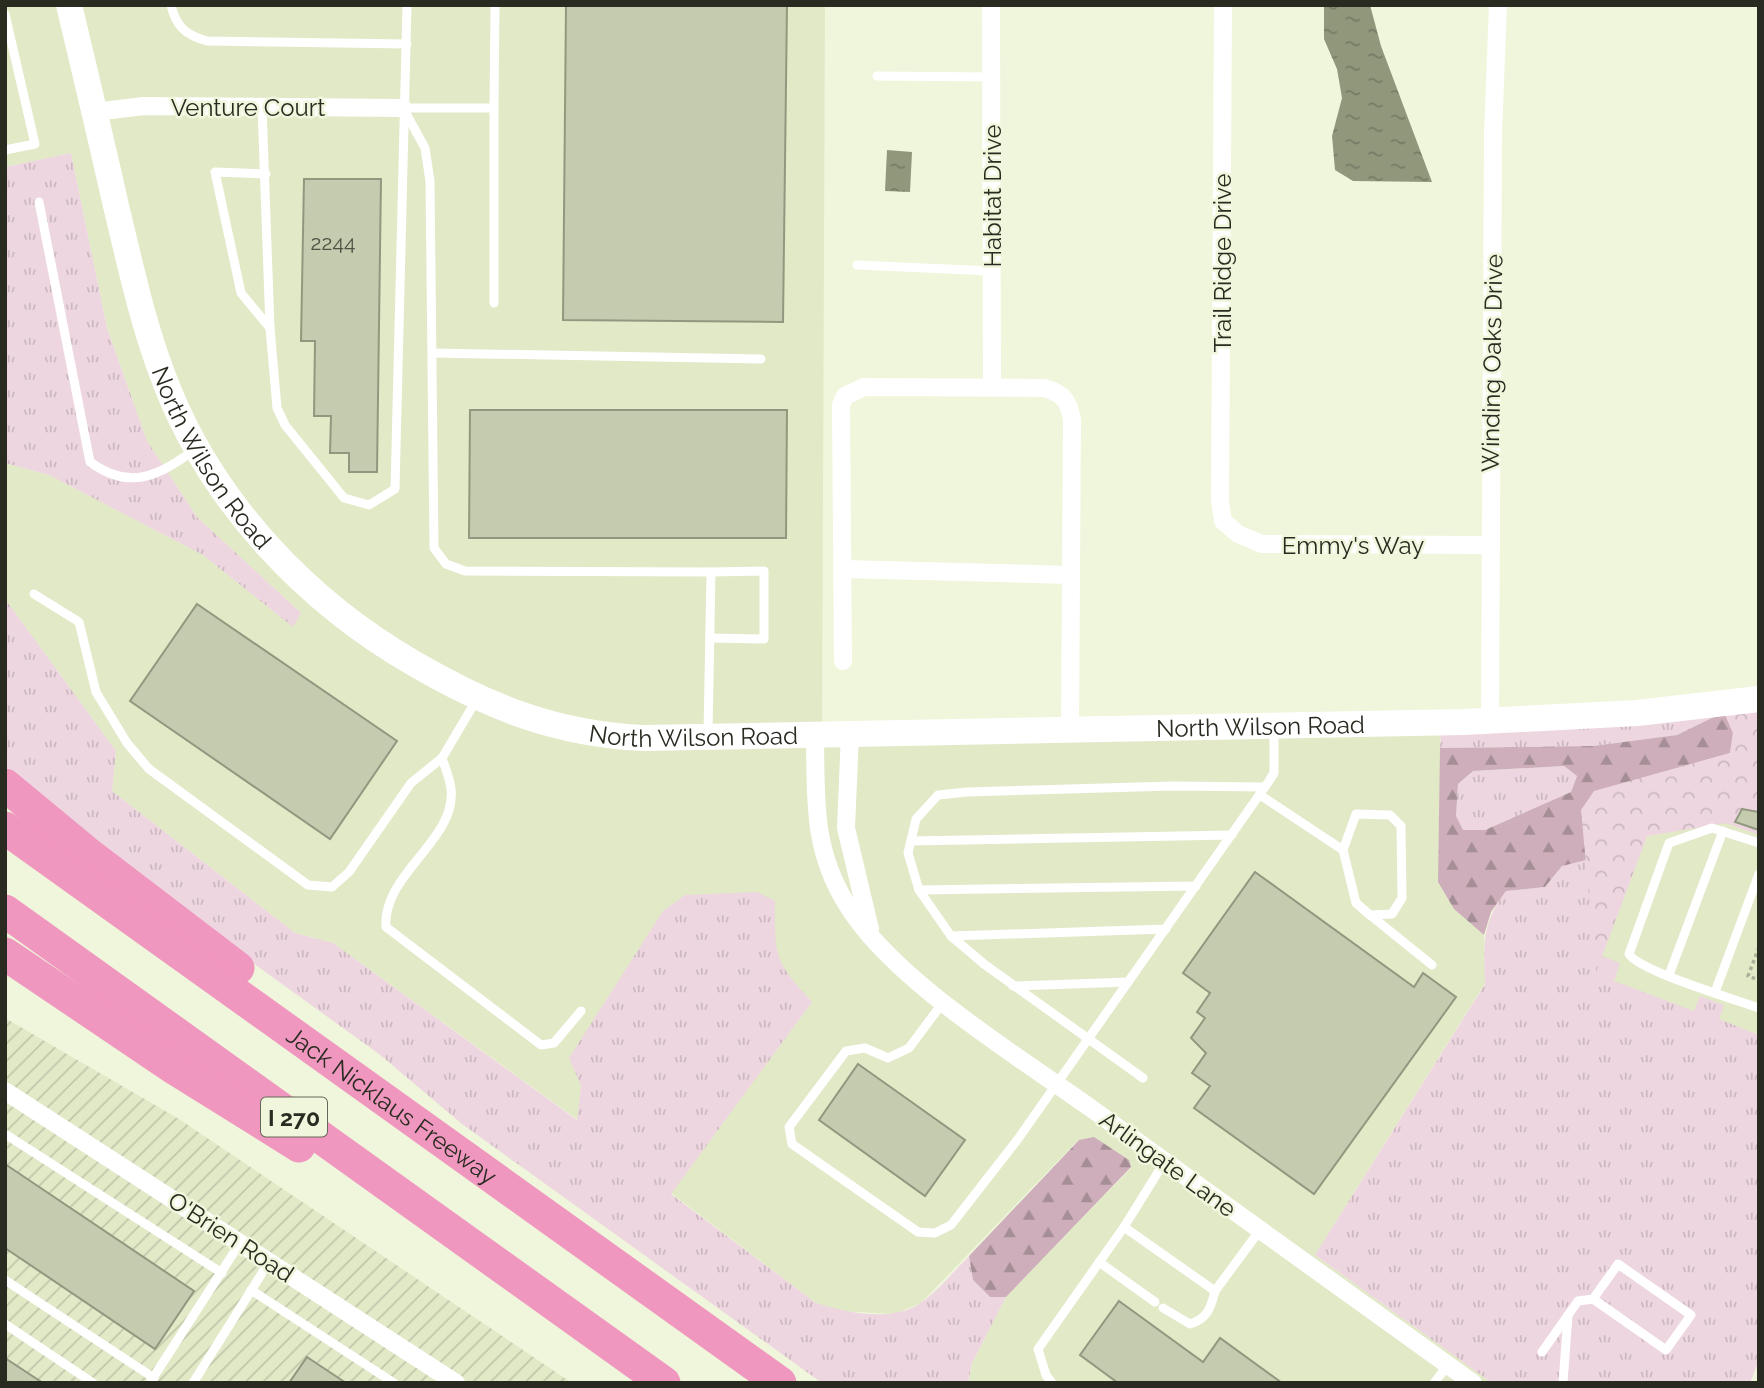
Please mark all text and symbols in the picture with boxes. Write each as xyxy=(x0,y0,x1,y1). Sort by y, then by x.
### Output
street label: Venture Court xyxy=(171,93,325,122)
street label: Habitat Drive xyxy=(978,124,1007,268)
street label: Trail Ridge Drive xyxy=(1208,173,1237,353)
house number: 2244 xyxy=(311,230,355,255)
street label: Winding Oaks Drive xyxy=(1476,254,1508,472)
street label: North Wilson Road xyxy=(146,362,278,555)
street label: Emmy's Way xyxy=(1282,531,1424,560)
street label: North Wilson Road xyxy=(1156,709,1365,742)
street label: North Wilson Road xyxy=(587,718,798,753)
street label: Jack Nicklaus Freeway xyxy=(281,1020,503,1190)
road number: I 270 xyxy=(261,1098,327,1136)
street label: Arlingate Lane xyxy=(1094,1105,1242,1223)
street label: O'Brien Road xyxy=(163,1186,299,1288)

